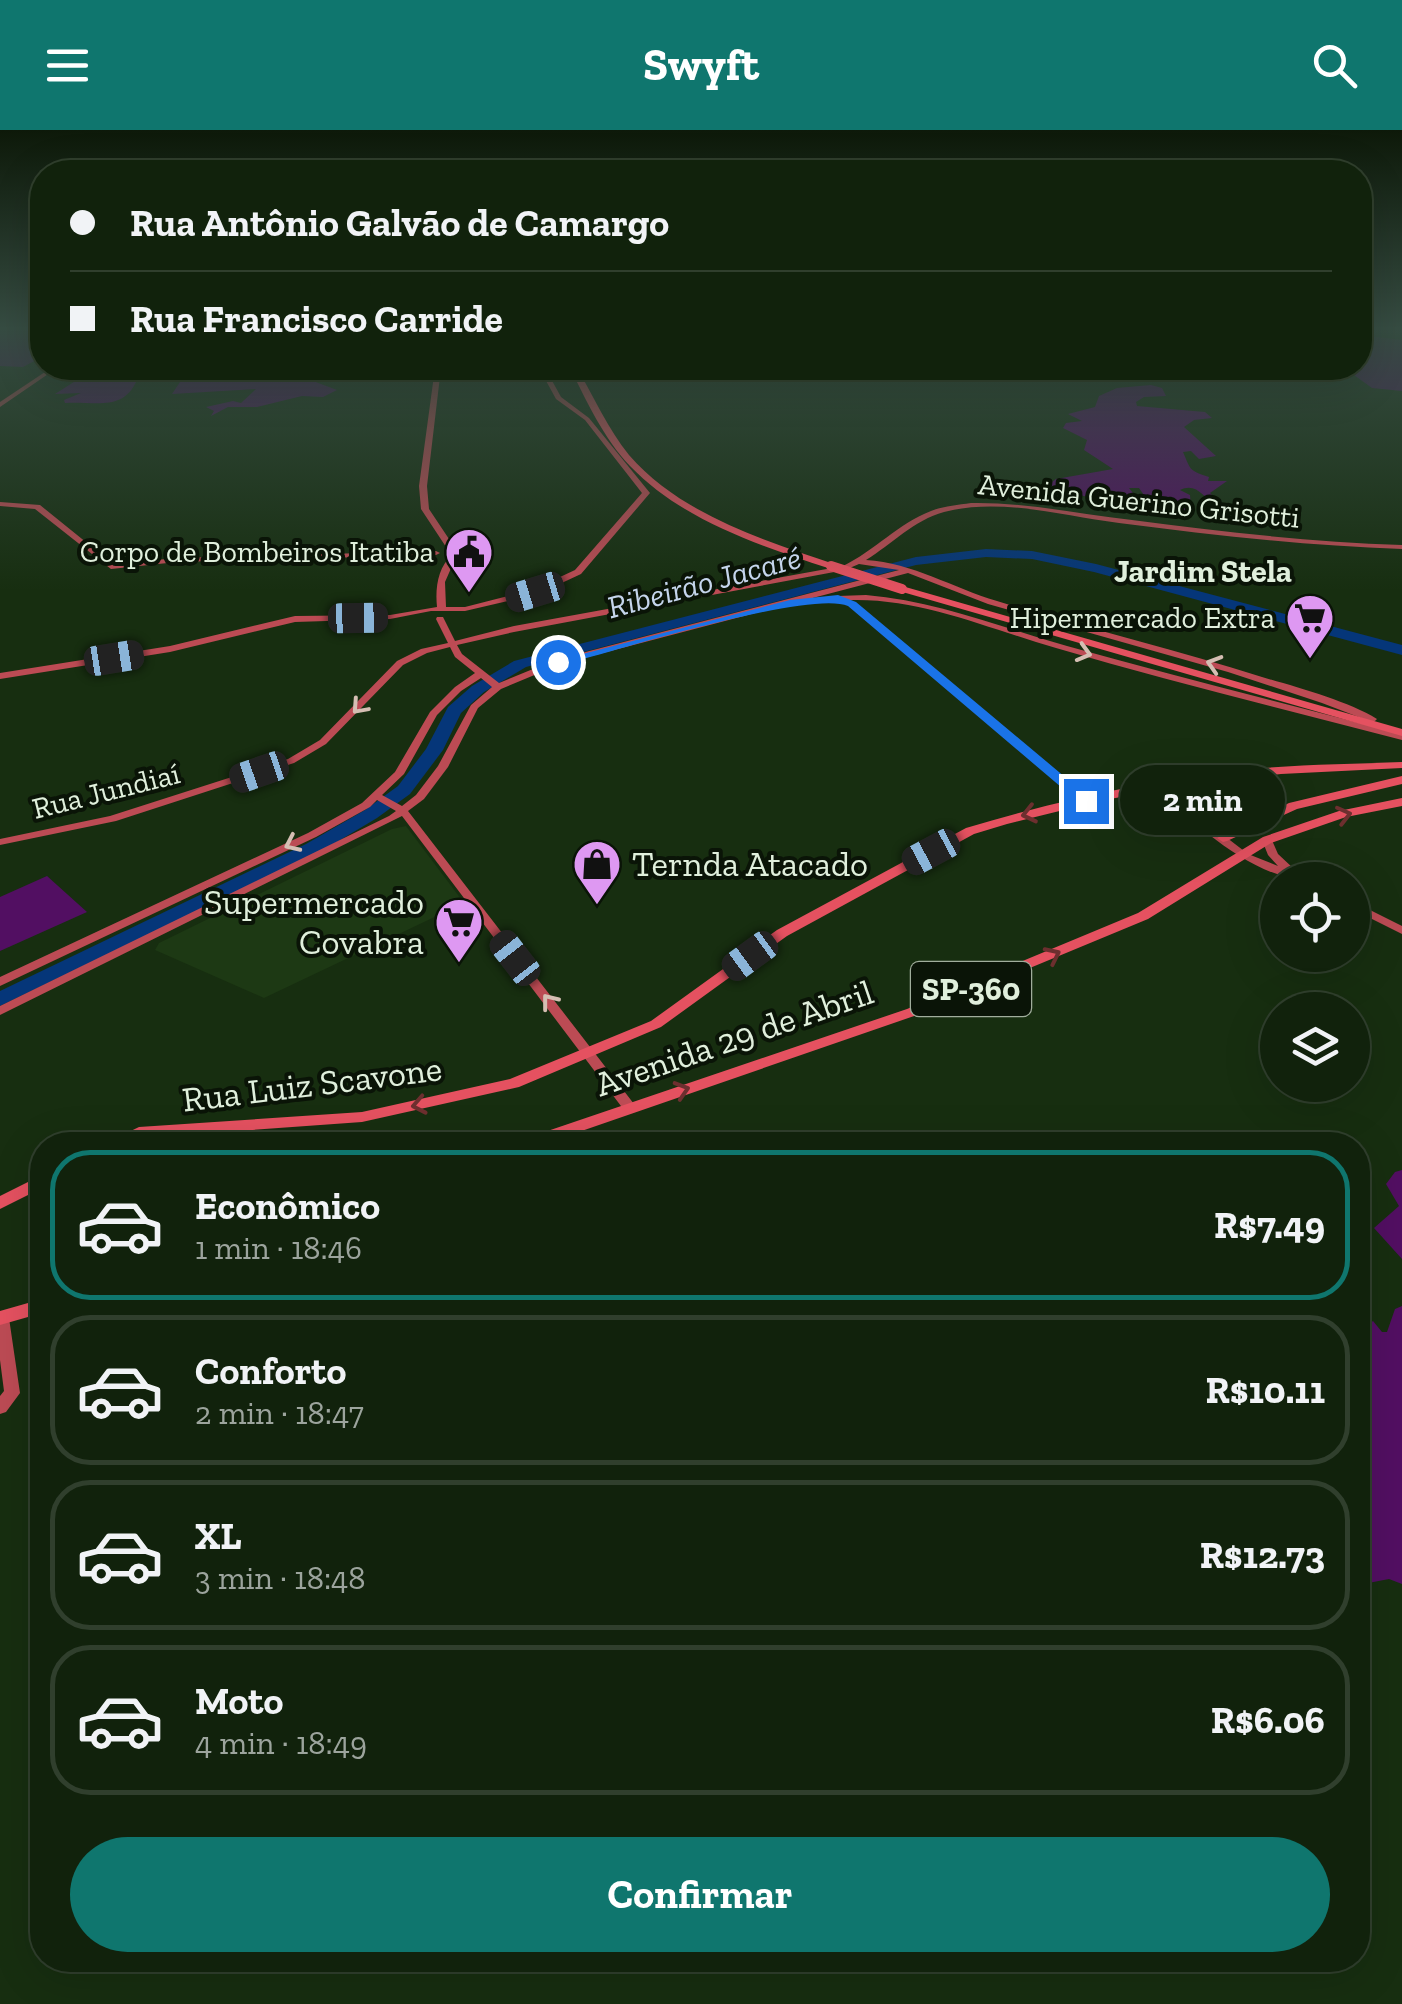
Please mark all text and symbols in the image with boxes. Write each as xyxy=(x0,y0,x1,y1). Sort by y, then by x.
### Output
icon: menu xyxy=(40,38,95,93)
text: Swyft xyxy=(643,38,759,92)
icon: search xyxy=(1307,38,1362,93)
text: Rua Antônio Galvão de Camargo xyxy=(130,200,669,246)
text: Rua Francisco Carride xyxy=(130,296,503,342)
street label: Avenida Guerino Grisotti xyxy=(976,466,1302,536)
public building icon: Corpo de Bombeiros Itatiba xyxy=(443,526,495,594)
place label: Corpo de Bombeiros Itatiba xyxy=(80,534,434,570)
water label: Ribeirão Jacaré xyxy=(603,538,805,626)
district label: Jardim Stela xyxy=(1114,552,1292,590)
car xyxy=(502,569,568,615)
supermarket icon: Hipermercado Extra xyxy=(1284,592,1336,660)
place label: Hipermercado Extra xyxy=(1010,600,1275,636)
car xyxy=(328,602,388,634)
car xyxy=(82,638,146,678)
route start xyxy=(536,640,581,685)
one-way arrow xyxy=(1075,641,1092,662)
one-way arrow xyxy=(1206,655,1223,676)
one-way arrow xyxy=(352,695,370,714)
car xyxy=(226,748,292,796)
street label: Rua Jundiaí xyxy=(28,755,184,827)
callout: 2 min xyxy=(1121,766,1286,836)
route end xyxy=(1064,779,1109,824)
text: 2 min xyxy=(1163,781,1242,819)
one-way arrow xyxy=(1021,802,1038,823)
one-way arrow xyxy=(1335,805,1352,826)
car xyxy=(897,825,965,879)
one-way arrow xyxy=(284,832,302,852)
shop icon: Ternda Atacado xyxy=(571,838,623,906)
place label: Ternda Atacado xyxy=(632,843,868,885)
map controls xyxy=(1260,862,1370,1102)
button: locate xyxy=(1260,862,1370,972)
place label: Supermercado Covabra xyxy=(204,881,424,963)
supermarket icon: Supermercado Covabra xyxy=(433,896,485,964)
car xyxy=(485,925,545,991)
car xyxy=(717,926,783,986)
one-way arrow xyxy=(1043,947,1061,967)
road number: SP-360 xyxy=(911,962,1031,1016)
street label: Avenida 29 de Abril xyxy=(590,971,878,1105)
button: layers xyxy=(1260,992,1370,1102)
one-way arrow xyxy=(544,994,561,1012)
street label: Rua Luiz Scavone xyxy=(180,1047,444,1121)
one-way arrow xyxy=(673,1082,690,1102)
one-way arrow xyxy=(411,1094,428,1115)
icon: car xyxy=(75,1180,165,1270)
text: Econômico xyxy=(195,1183,380,1229)
text: R$7.49 xyxy=(1214,1202,1325,1248)
text: 1 min · 18:46 xyxy=(195,1229,362,1267)
icon: car xyxy=(75,1345,165,1435)
text: Conforto xyxy=(195,1348,346,1394)
text: R$10.11 xyxy=(1205,1367,1325,1413)
text: 2 min · 18:47 xyxy=(195,1394,364,1432)
icon: car xyxy=(75,1510,165,1600)
text: XL xyxy=(195,1513,242,1559)
text: R$12.73 xyxy=(1200,1532,1325,1578)
text: 3 min · 18:48 xyxy=(195,1559,366,1597)
icon: car xyxy=(75,1675,165,1765)
text: Moto xyxy=(195,1678,283,1724)
text: R$6.06 xyxy=(1211,1697,1325,1743)
text: 4 min · 18:49 xyxy=(195,1724,367,1762)
button: Confirmar xyxy=(70,1837,1330,1952)

